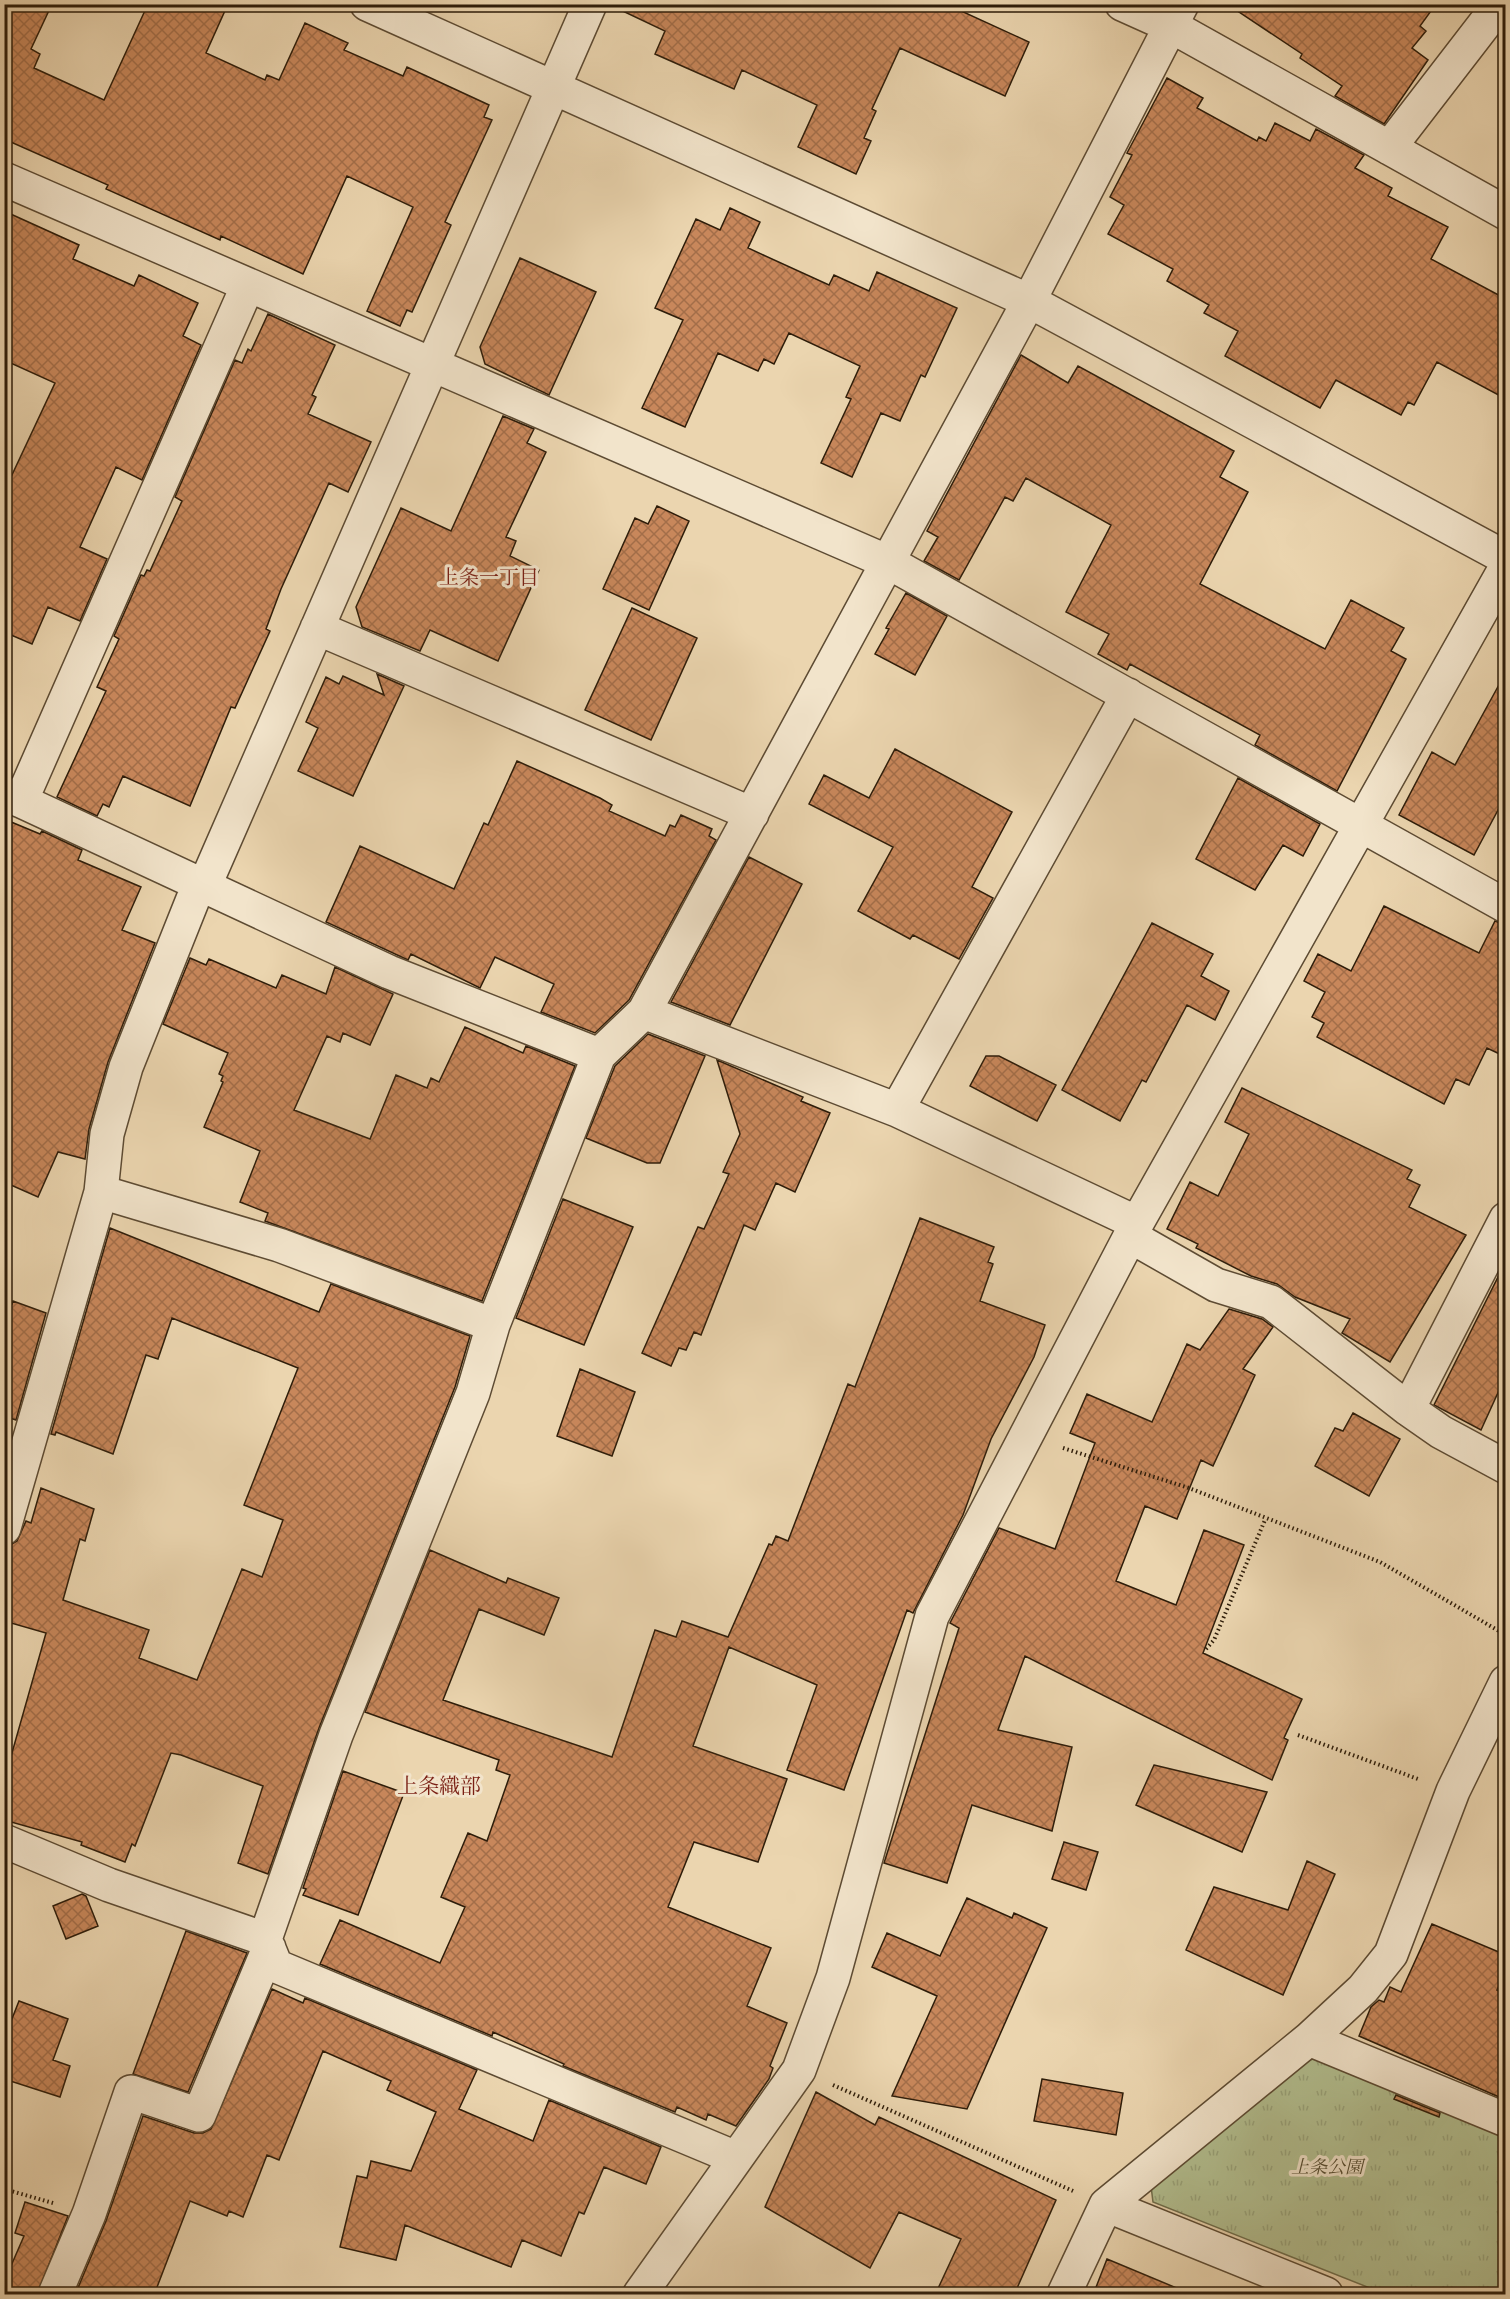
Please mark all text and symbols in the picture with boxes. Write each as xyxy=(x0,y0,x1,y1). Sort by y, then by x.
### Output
district label: 上条一丁目 xyxy=(439,565,539,589)
district label: 上条織部 xyxy=(397,1773,481,1799)
park label: 上条公園 xyxy=(1291,2156,1366,2178)

